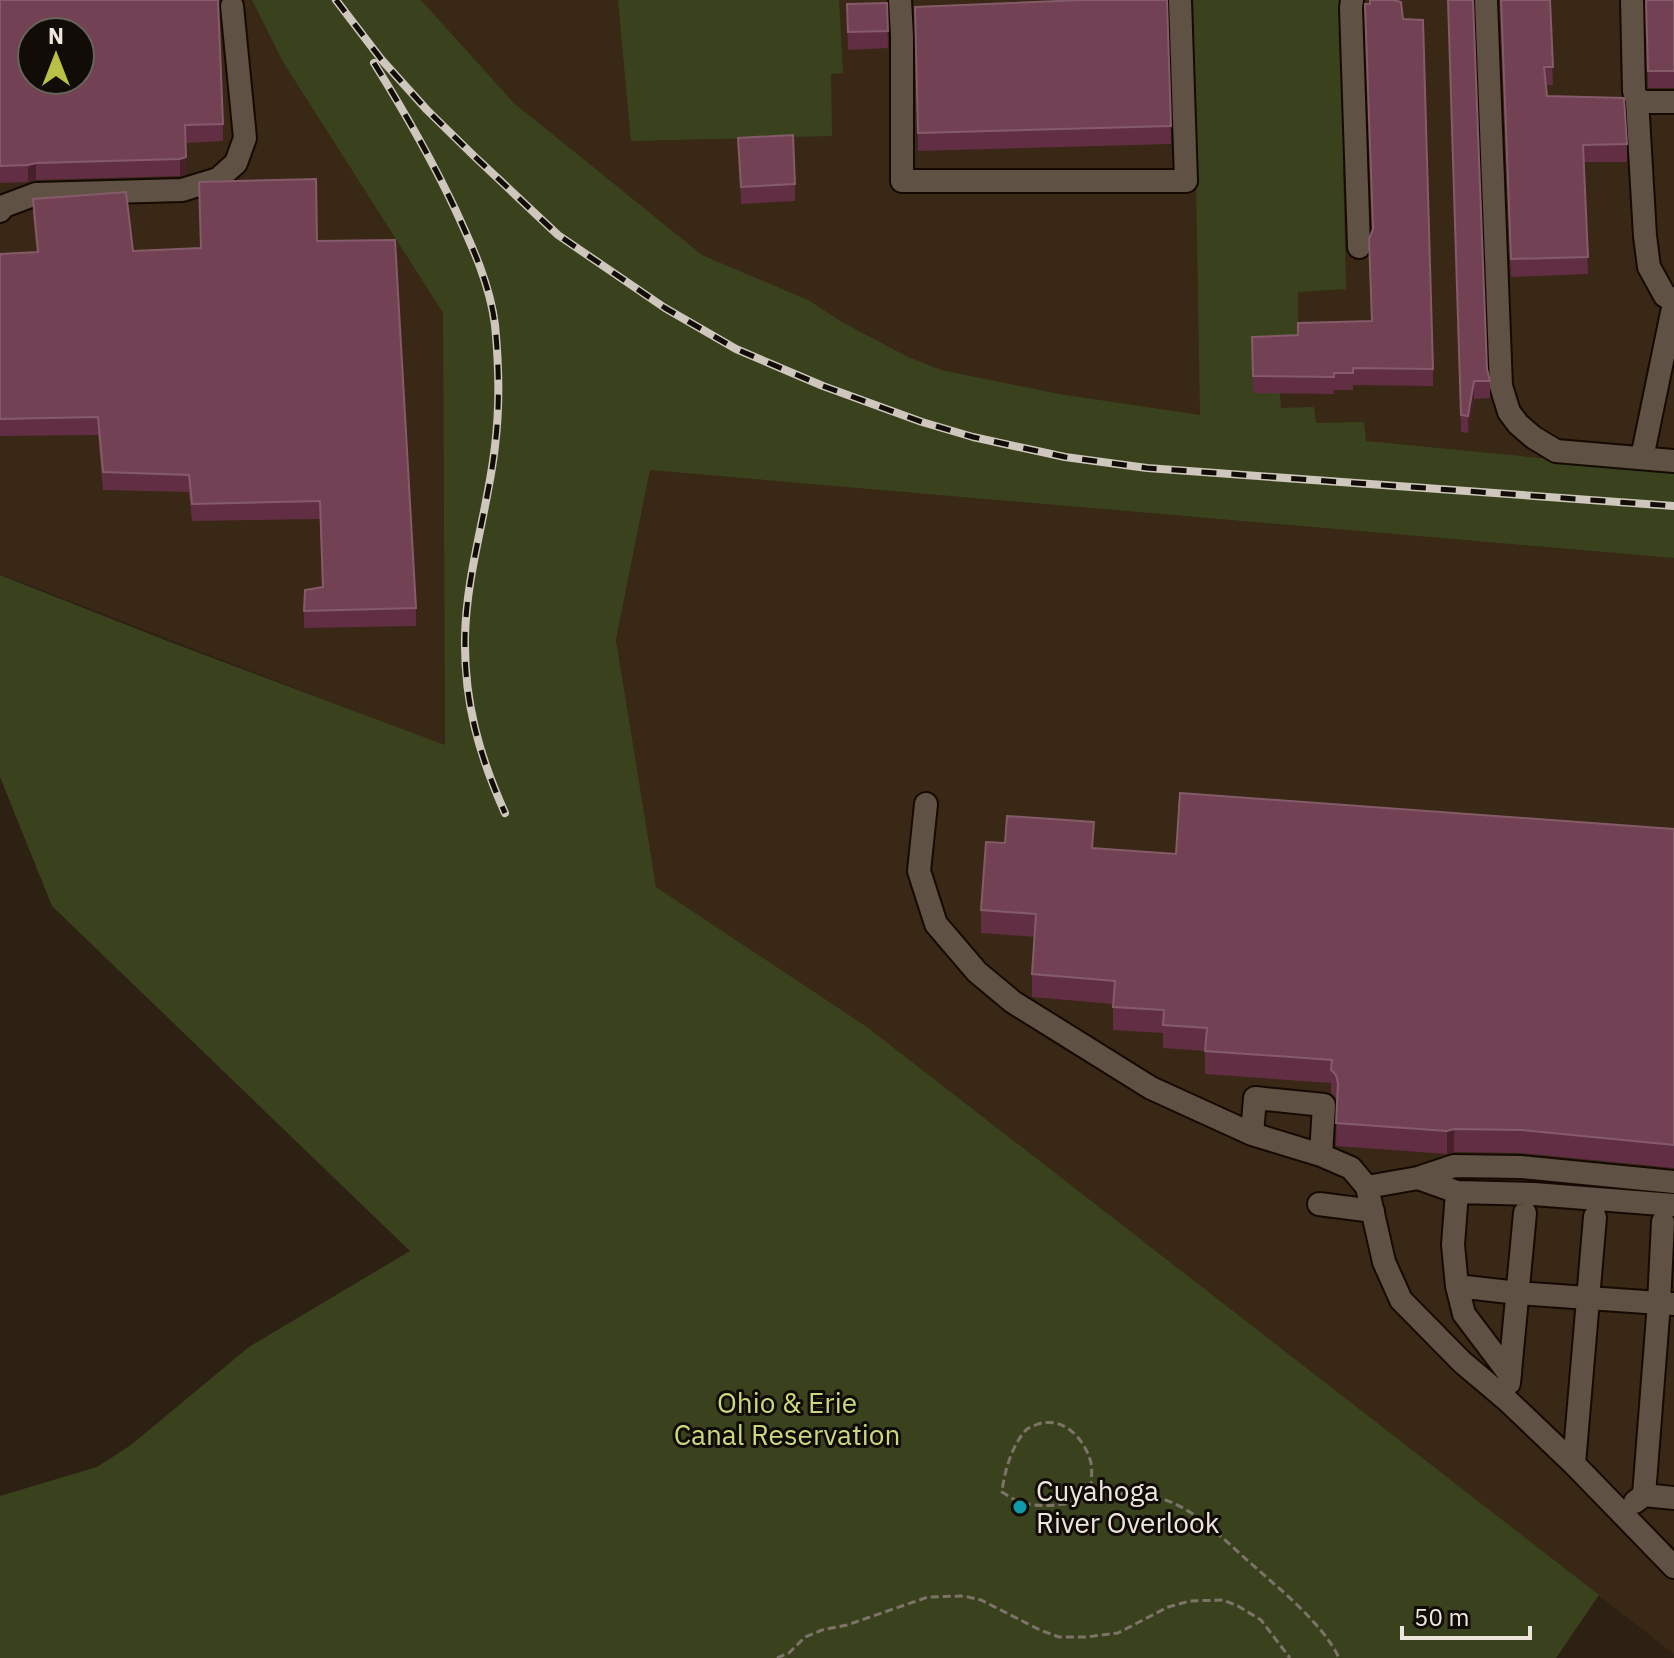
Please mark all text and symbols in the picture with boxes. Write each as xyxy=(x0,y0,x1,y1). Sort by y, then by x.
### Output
north arrow xyxy=(16,16,96,96)
text: N xyxy=(48,21,64,50)
park label: Ohio & Erie Canal Reservation xyxy=(674,1384,900,1453)
place label: Cuyahoga River Overlook xyxy=(1036,1472,1220,1541)
marker: Cuyahoga River Overlook xyxy=(1011,1498,1029,1516)
scale bar xyxy=(1402,1590,1530,1640)
text: 50 m xyxy=(1414,1601,1469,1633)

